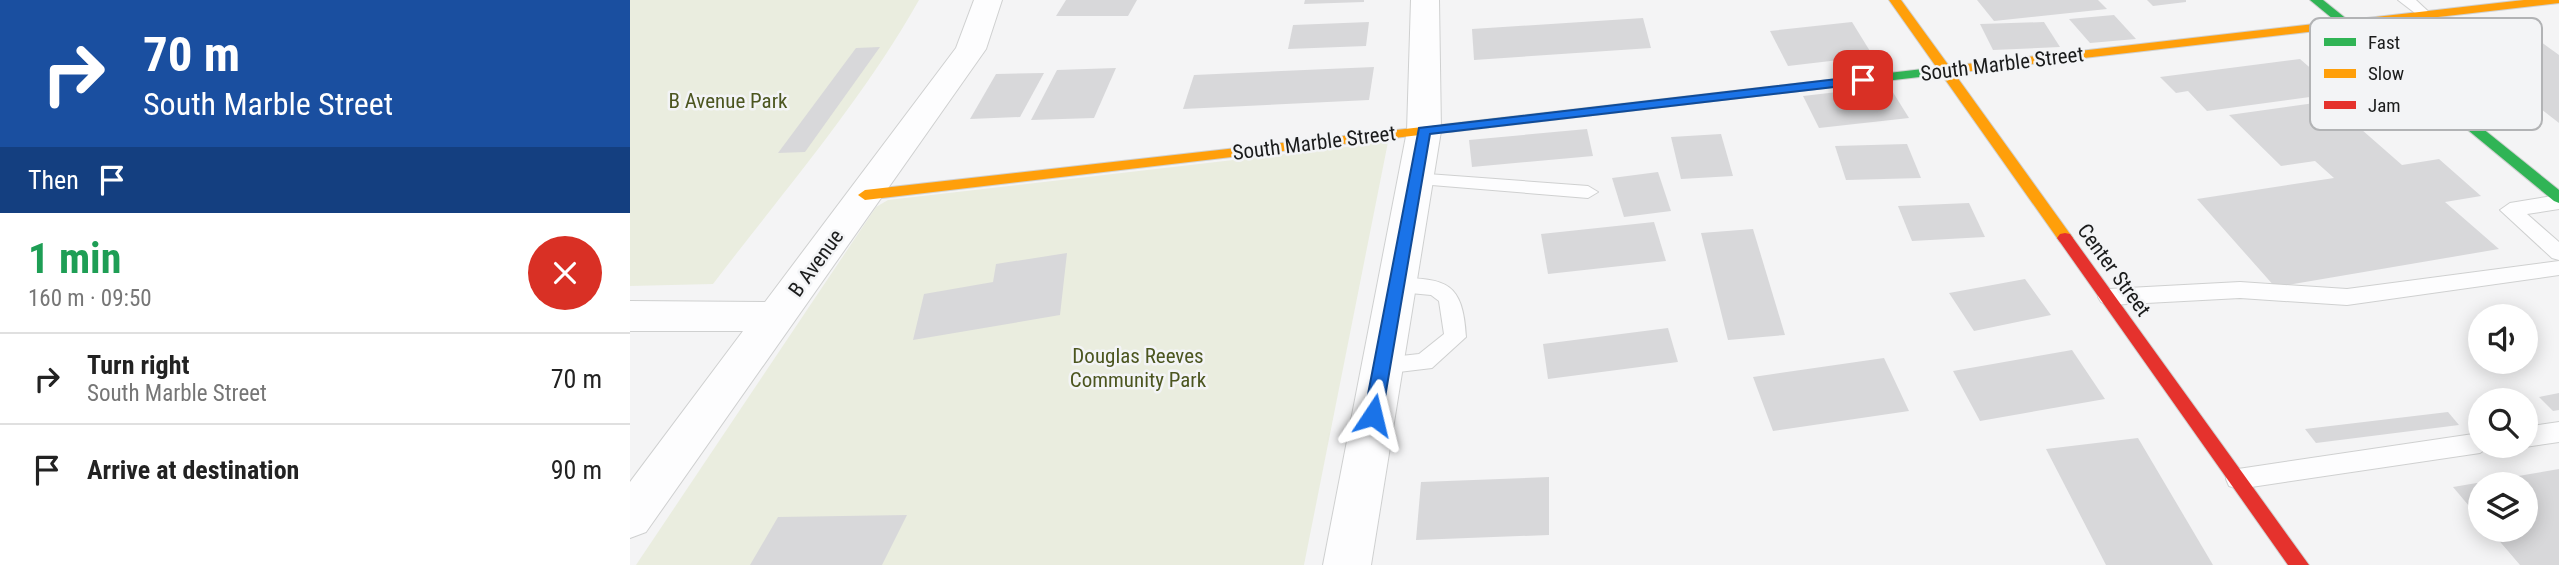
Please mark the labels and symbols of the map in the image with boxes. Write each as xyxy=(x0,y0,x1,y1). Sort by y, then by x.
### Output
legend xyxy=(2310,18,2542,130)
text: Fast xyxy=(2368,31,2400,54)
street label: South Marble Street xyxy=(1919,42,2085,86)
pin xyxy=(1833,50,1893,110)
text: Slow xyxy=(2368,62,2404,85)
park label: B Avenue Park xyxy=(668,89,788,113)
text: Jam xyxy=(2368,94,2401,117)
street label: South Marble Street xyxy=(1231,121,1397,165)
street label: Center Street xyxy=(2072,219,2156,321)
street label: B Avenue xyxy=(784,225,848,301)
park label: Douglas Reeves Community Park xyxy=(1070,344,1207,392)
position arrow xyxy=(1336,378,1410,452)

